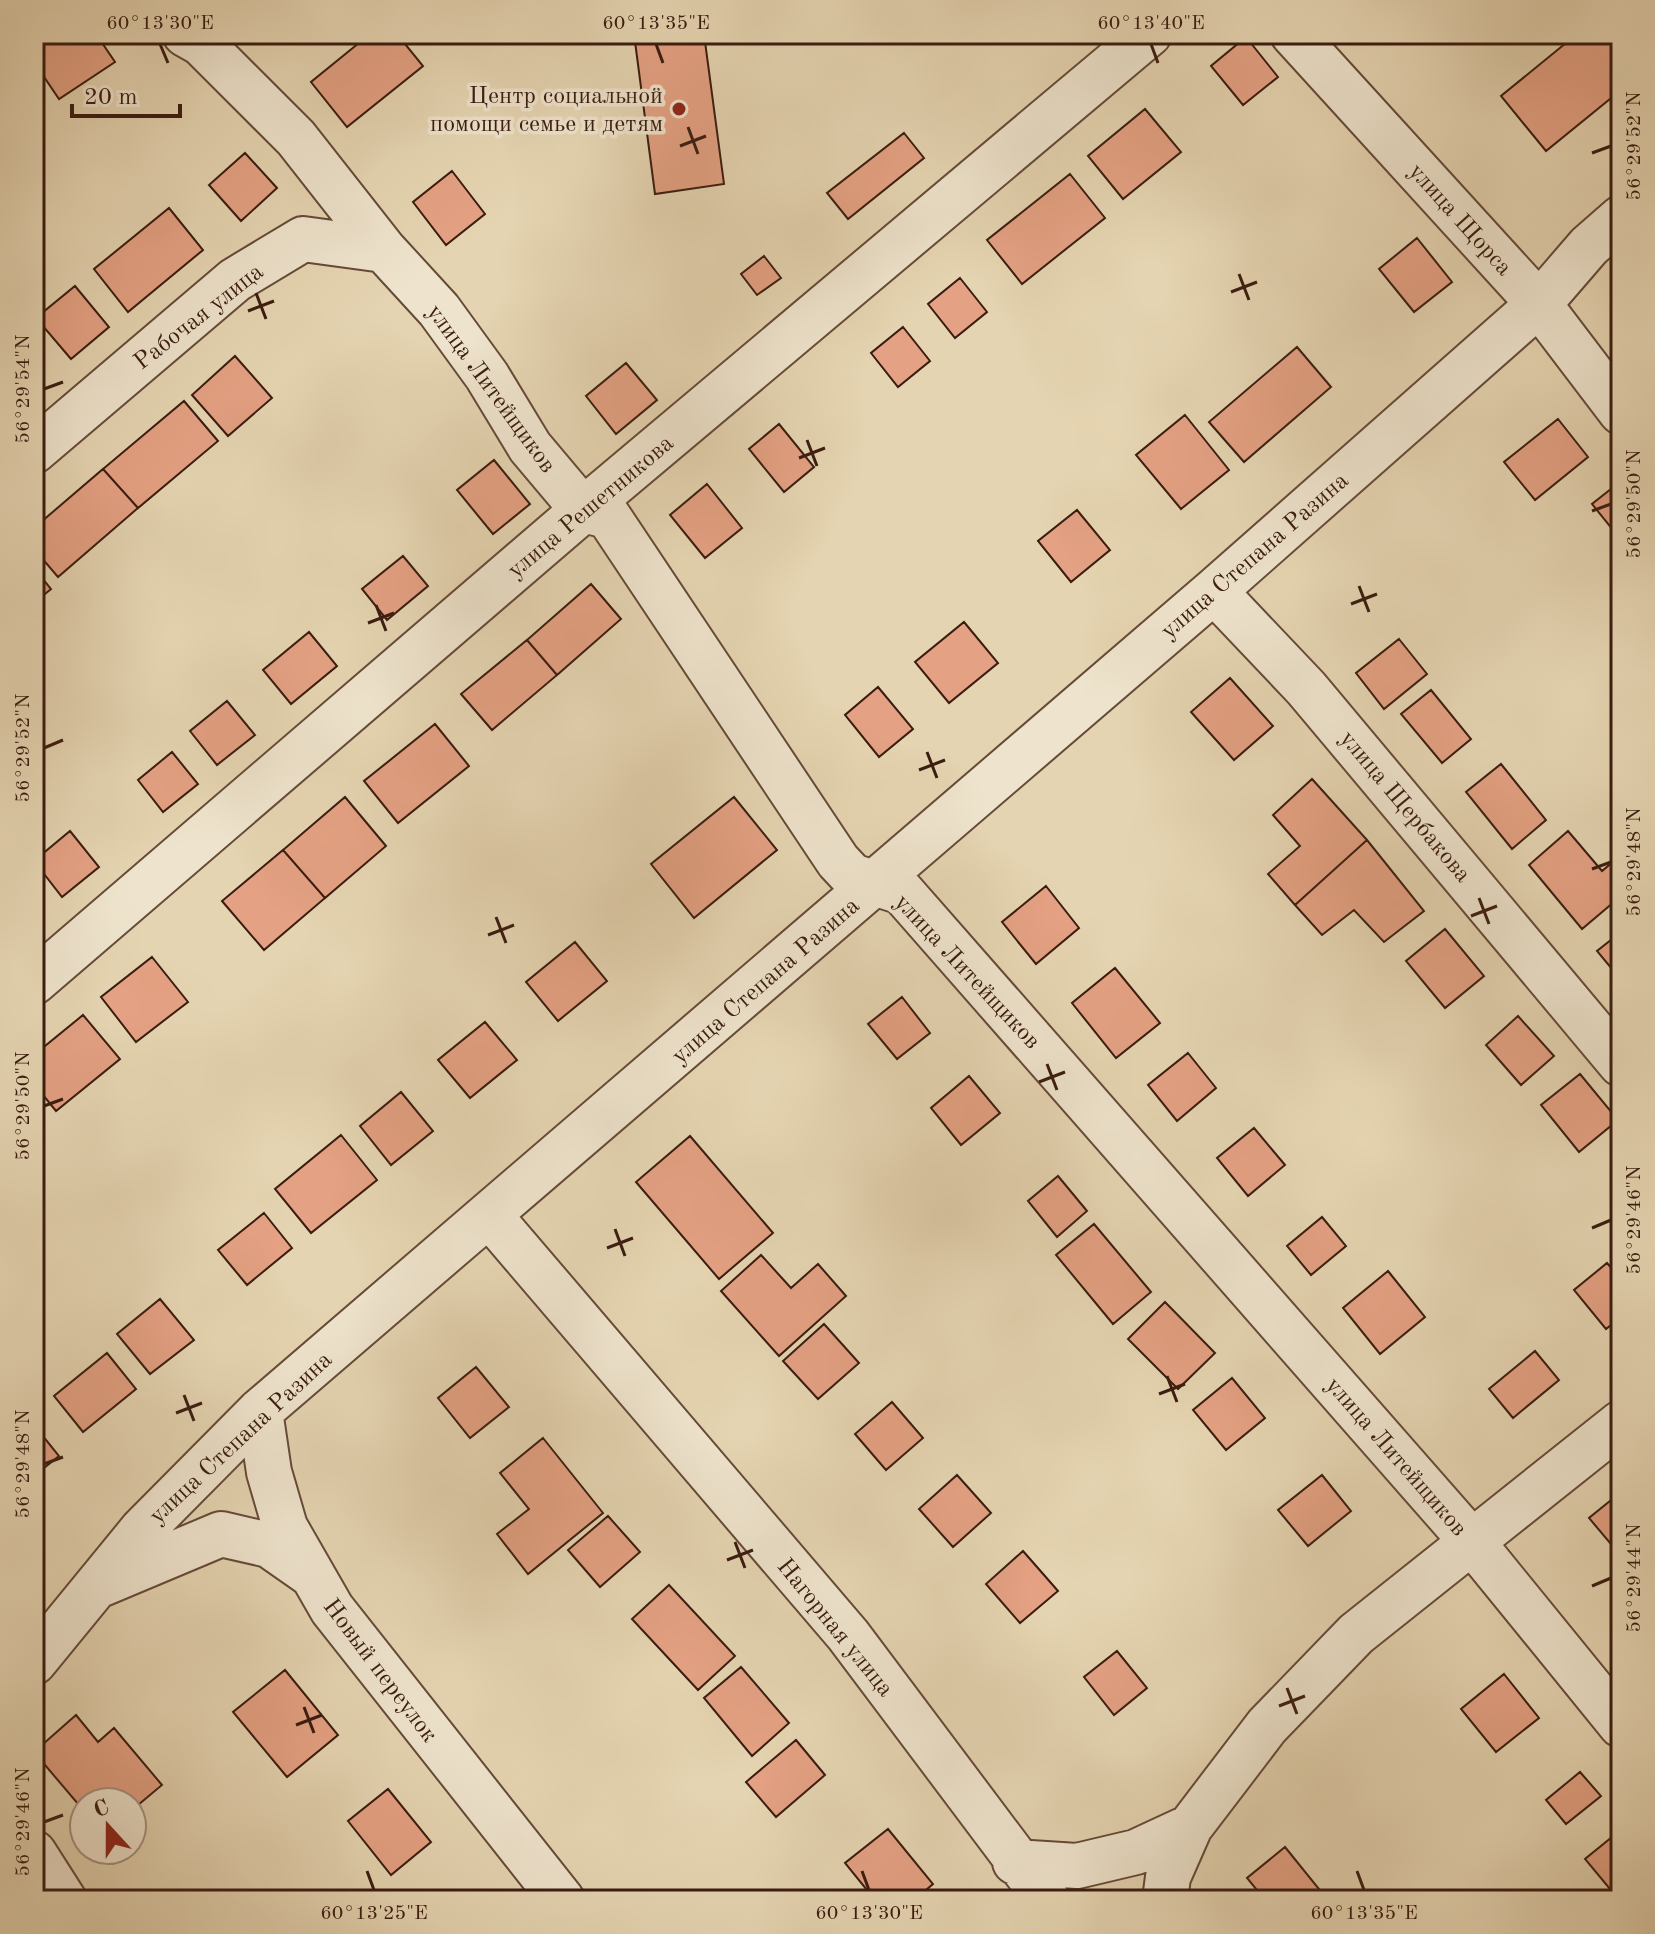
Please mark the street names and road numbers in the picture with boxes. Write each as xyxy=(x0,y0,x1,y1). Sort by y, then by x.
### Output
street label: улица Щорса xyxy=(1403,160,1516,281)
street label: Рабочая улица xyxy=(130,260,268,375)
street label: улица Литейщиков xyxy=(421,301,559,478)
street label: улица Решетникова xyxy=(504,431,679,584)
street label: улица Степана Разина xyxy=(1157,469,1354,644)
street label: улица Щербакова xyxy=(1334,727,1475,888)
street label: улица Литейщиков xyxy=(889,890,1044,1054)
street label: улица Степана Разина xyxy=(668,894,865,1069)
street label: улица Степана Разина xyxy=(145,1348,337,1529)
street label: улица Литейщиков xyxy=(1320,1373,1471,1541)
street label: Нагорная улица xyxy=(772,1555,897,1702)
street label: Новый переулок xyxy=(318,1595,441,1747)

